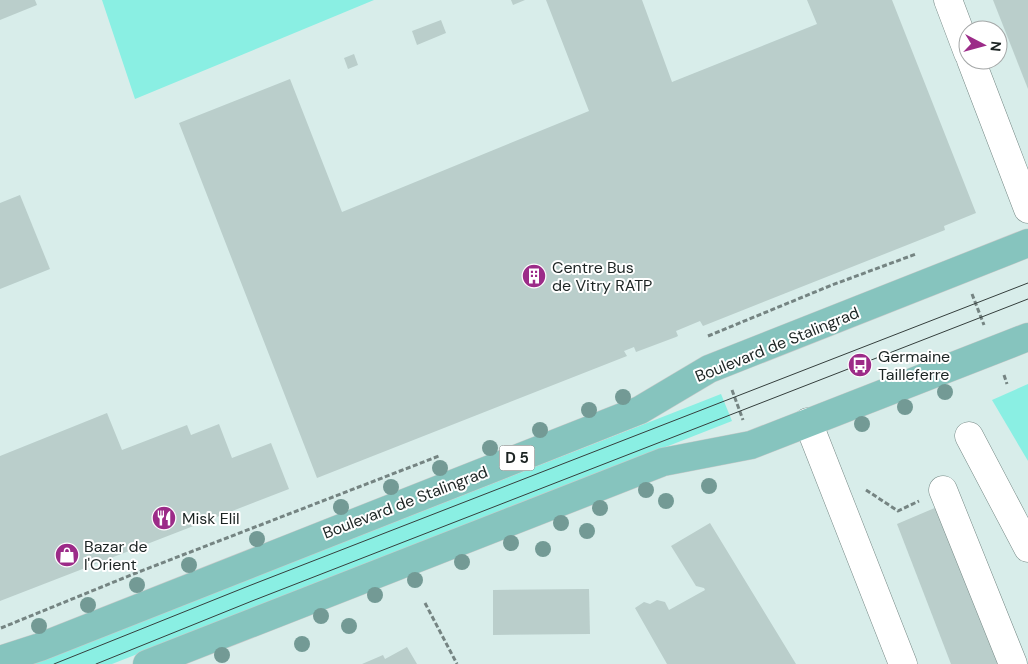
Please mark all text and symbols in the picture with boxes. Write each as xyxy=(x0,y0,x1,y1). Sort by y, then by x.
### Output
north arrow xyxy=(958,20,1008,70)
text: N xyxy=(986,40,1005,52)
place label: Centre Bus de Vitry RATP xyxy=(552,257,652,296)
building icon: Centre Bus de Vitry RATP xyxy=(521,263,547,289)
street label: Boulevard de Stalingrad xyxy=(692,302,862,387)
place label: Germaine Tailleferre xyxy=(878,346,950,385)
bus stop icon: Germaine Tailleferre xyxy=(847,352,873,378)
road number: D 5 xyxy=(500,446,534,470)
street label: Boulevard de Stalingrad xyxy=(320,461,491,544)
restaurant icon: Misk Elil xyxy=(151,505,177,531)
place label: Misk Elil xyxy=(182,508,240,529)
place label: Bazar de l'Orient xyxy=(84,536,148,575)
shop icon: Bazar de l'Orient xyxy=(54,542,80,568)

